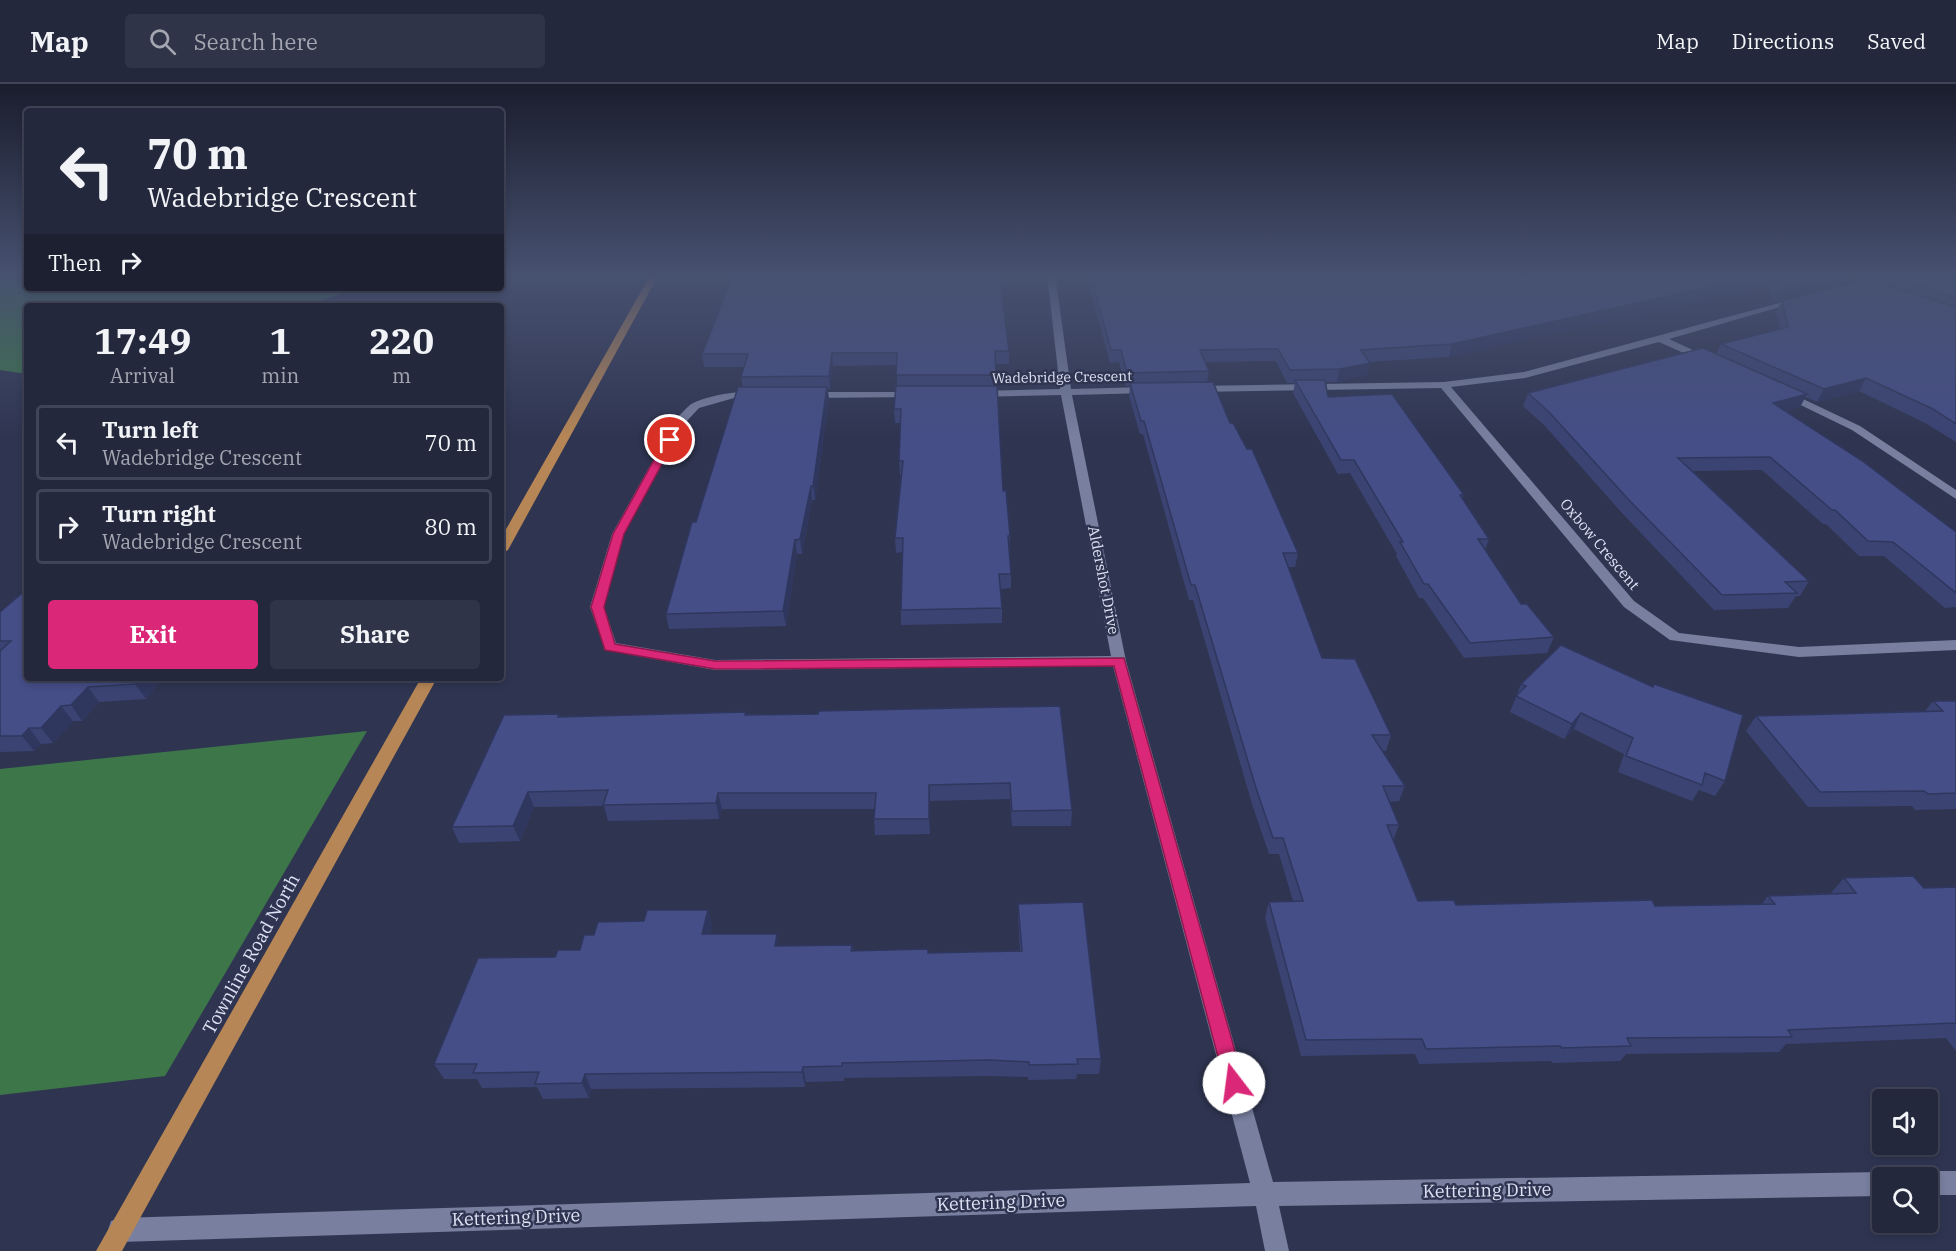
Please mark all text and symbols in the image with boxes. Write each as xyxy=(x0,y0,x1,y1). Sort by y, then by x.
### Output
search box xyxy=(125,14,545,68)
text: Map xyxy=(30,23,89,60)
icon: search xyxy=(146,25,179,58)
text: Search here xyxy=(194,27,318,56)
text: Map xyxy=(1656,27,1699,55)
text: Directions xyxy=(1732,27,1834,55)
text: Saved xyxy=(1867,27,1926,55)
text: 70 m xyxy=(147,126,248,181)
icon: left xyxy=(48,132,126,210)
text: Wadebridge Crescent xyxy=(147,179,417,214)
icon: right xyxy=(114,246,147,279)
text: Then xyxy=(48,248,102,277)
text: 17:49 xyxy=(94,317,191,364)
text: 1 xyxy=(269,317,291,364)
text: 220 xyxy=(369,317,434,364)
text: Arrival xyxy=(110,362,175,389)
text: min xyxy=(261,362,299,389)
text: m xyxy=(392,362,411,389)
street label: Wadebridge Crescent xyxy=(992,367,1132,387)
pin xyxy=(644,414,695,465)
text: Turn left xyxy=(102,415,198,444)
icon: arrive xyxy=(653,423,686,456)
icon: left xyxy=(51,426,84,459)
text: 70 m xyxy=(425,428,477,457)
text: Wadebridge Crescent xyxy=(102,444,302,471)
street label: Oxbow Crescent xyxy=(1556,494,1644,594)
text: Turn right xyxy=(102,499,216,528)
icon: right xyxy=(51,510,84,543)
text: 80 m xyxy=(425,512,477,541)
street label: Aldershot Drive xyxy=(1084,524,1124,636)
text: Wadebridge Crescent xyxy=(102,528,302,555)
button: Exit xyxy=(48,600,258,669)
button: Share xyxy=(270,600,480,669)
street label: Townline Road North xyxy=(197,870,305,1038)
position arrow xyxy=(1202,1051,1266,1115)
map controls xyxy=(1872,1089,1938,1233)
button: sound xyxy=(1872,1089,1938,1155)
button: search xyxy=(1872,1167,1938,1233)
street label: Kettering Drive xyxy=(1422,1177,1552,1203)
street label: Kettering Drive xyxy=(936,1188,1066,1216)
street label: Kettering Drive xyxy=(451,1203,581,1231)

